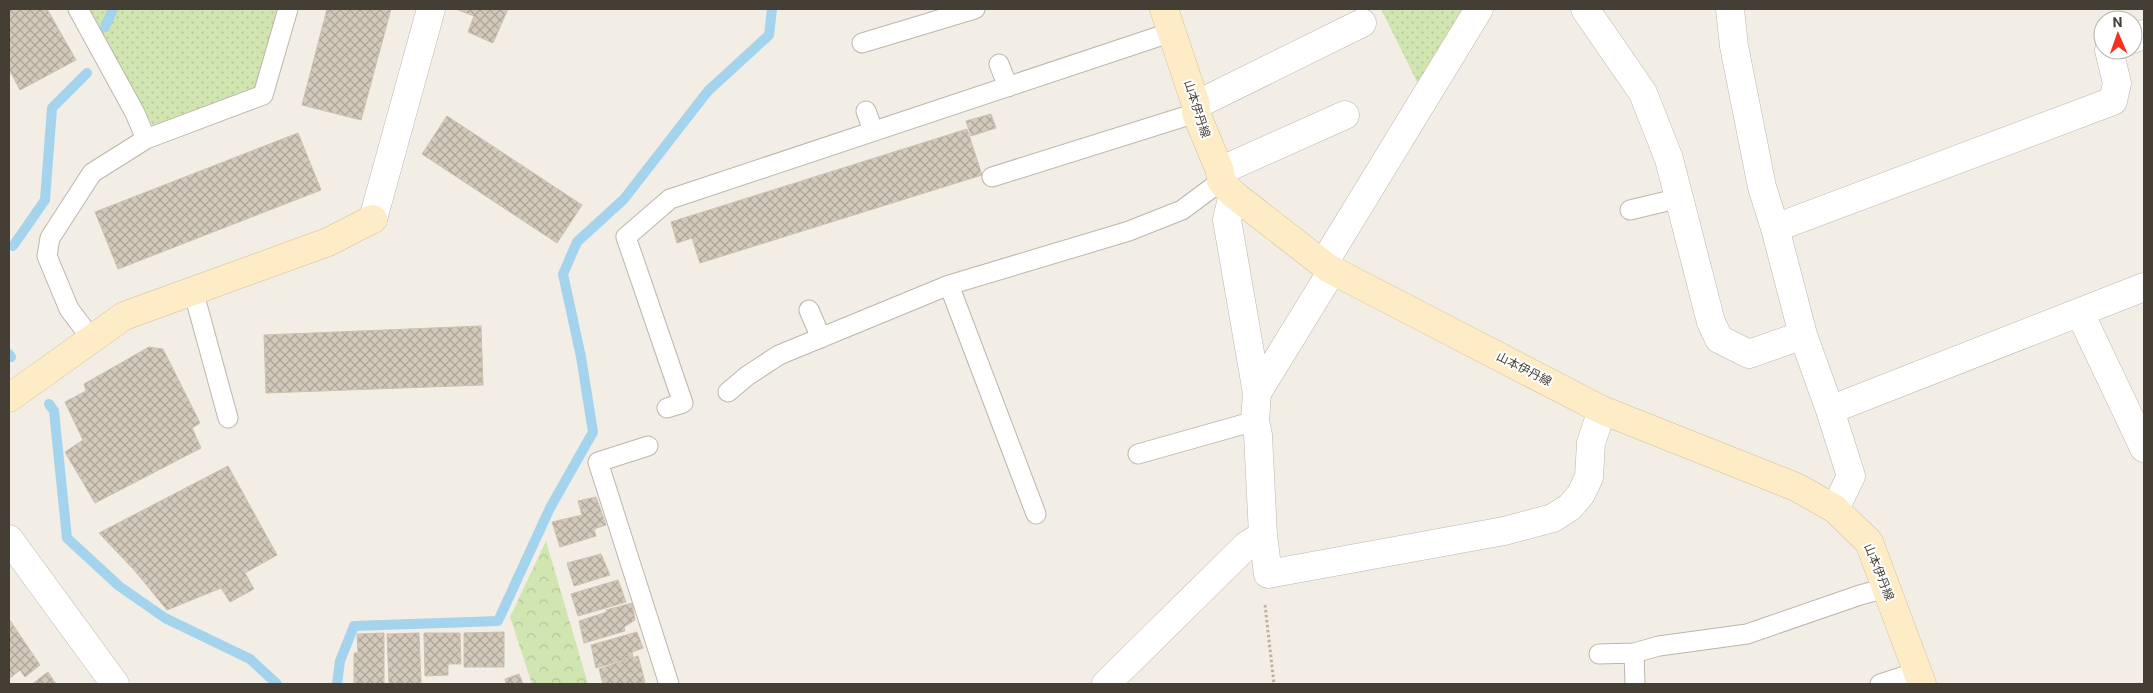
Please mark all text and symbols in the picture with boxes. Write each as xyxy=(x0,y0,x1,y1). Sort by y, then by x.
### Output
north arrow xyxy=(2093,10,2143,60)
text: N xyxy=(2112,14,2123,30)
street label: 山本伊丹線 xyxy=(1181,78,1213,140)
street label: 山本伊丹線 xyxy=(1494,349,1554,389)
street label: 山本伊丹線 xyxy=(1861,542,1897,602)

